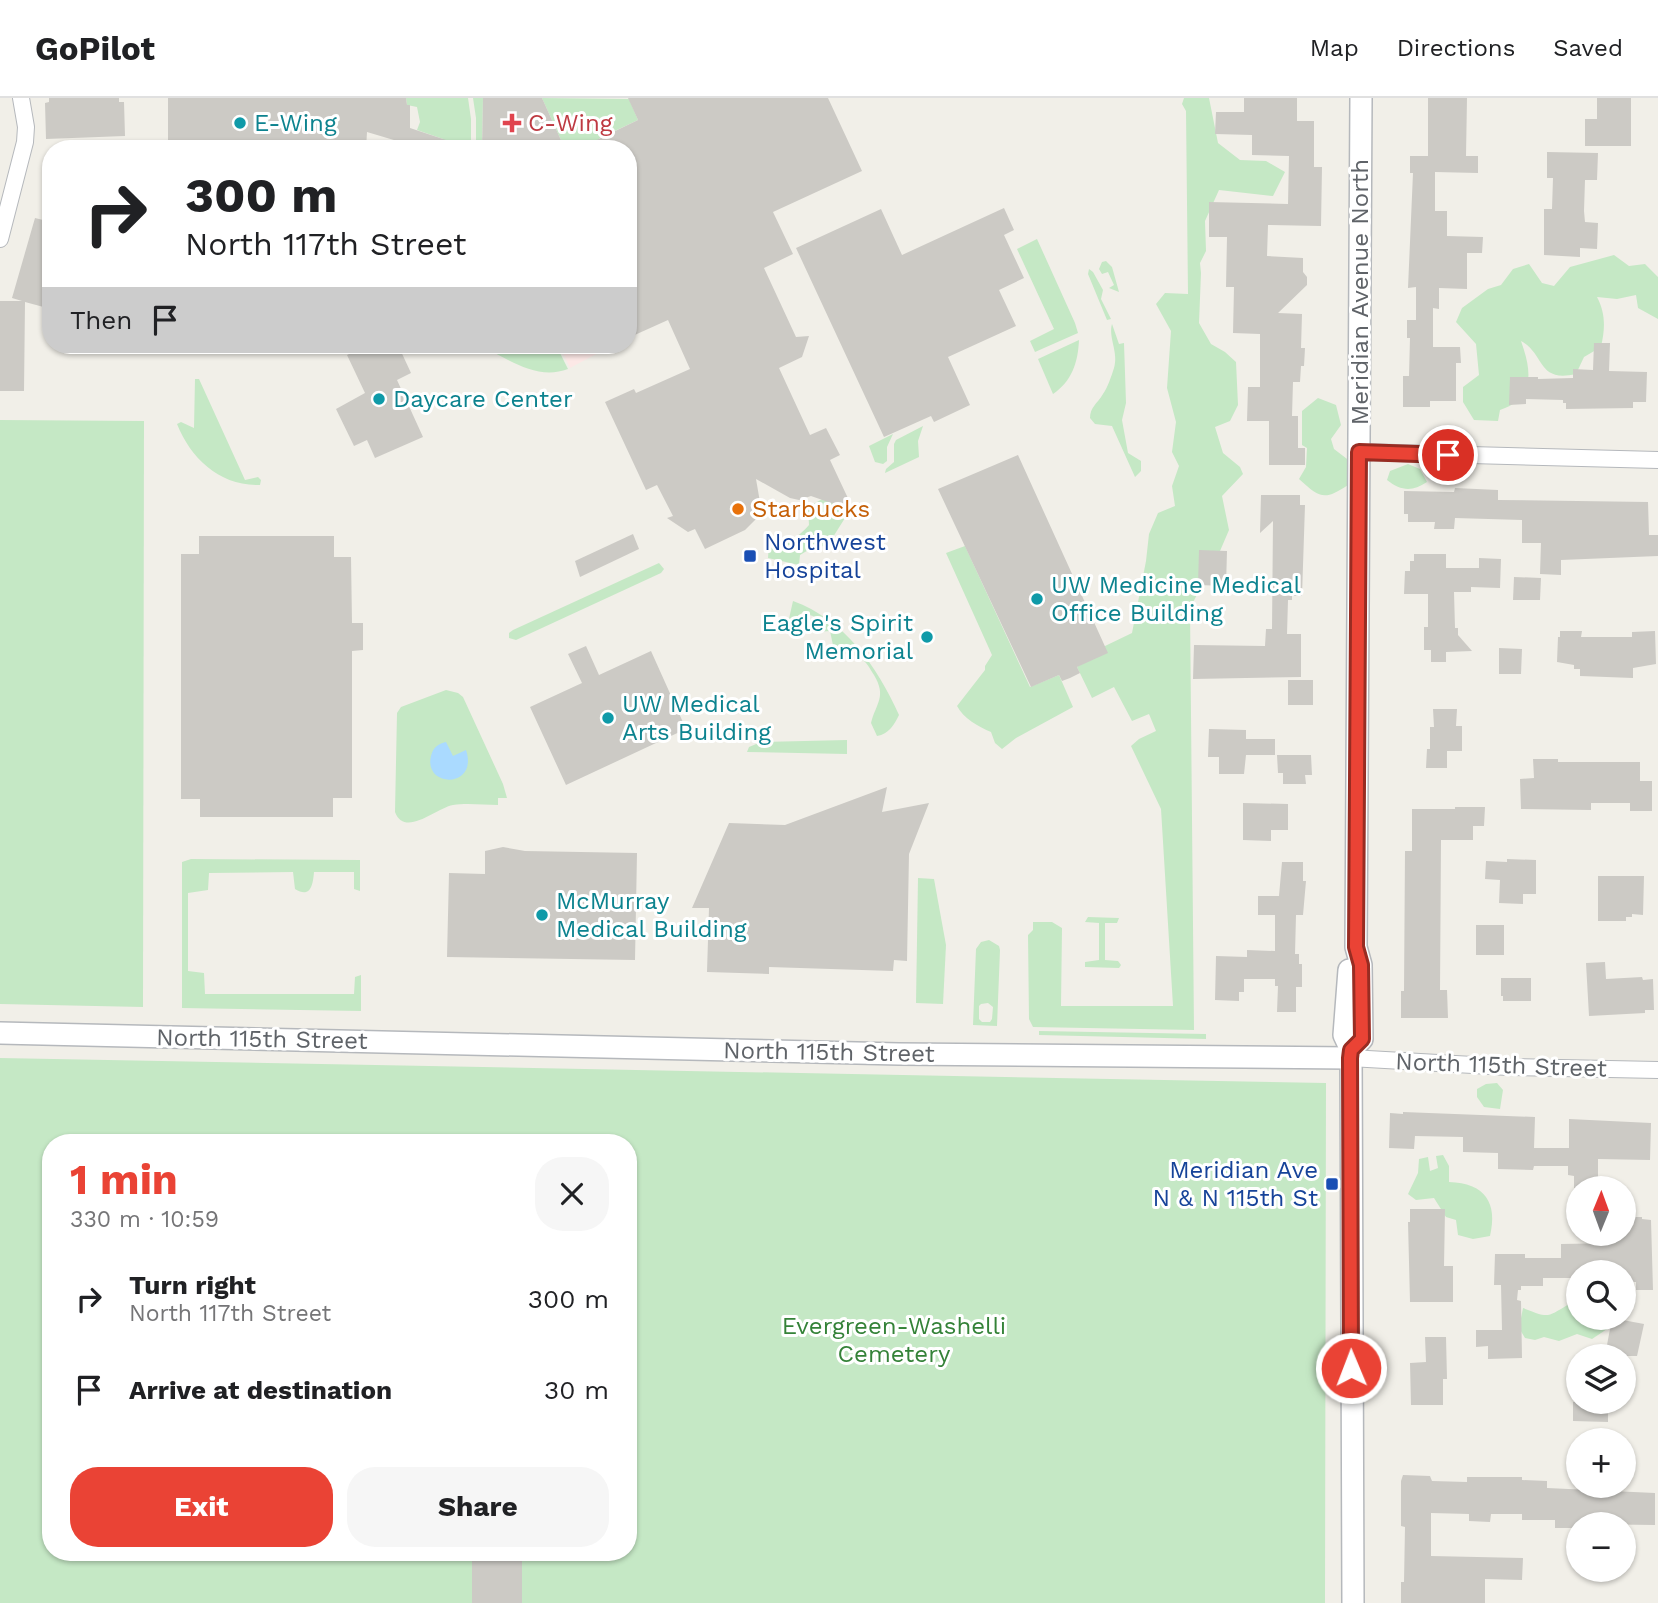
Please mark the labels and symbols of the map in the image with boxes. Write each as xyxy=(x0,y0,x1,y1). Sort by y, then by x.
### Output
place label: E-Wing xyxy=(254,109,337,137)
place label: C-Wing xyxy=(528,109,613,137)
marker: C-Wing xyxy=(502,113,522,133)
marker: E-Wing xyxy=(232,115,248,131)
street label: Meridian Avenue North xyxy=(1346,159,1374,425)
place label: Daycare Center xyxy=(393,385,573,413)
marker: Daycare Center xyxy=(371,391,387,407)
pin xyxy=(1418,425,1478,485)
place label: Starbucks xyxy=(752,495,870,523)
marker: Starbucks xyxy=(730,501,746,517)
place label: Northwest Hospital xyxy=(764,528,886,584)
marker: Northwest Hospital xyxy=(742,548,758,564)
place label: UW Medicine Medical Office Building xyxy=(1051,571,1302,627)
marker: UW Medicine Medical Office Building xyxy=(1029,591,1045,607)
place label: Eagle's Spirit Memorial xyxy=(761,609,914,665)
marker: Eagle's Spirit Memorial xyxy=(919,629,935,645)
place label: UW Medical Arts Building xyxy=(622,690,771,746)
marker: UW Medical Arts Building xyxy=(600,710,616,726)
place label: McMurray Medical Building xyxy=(556,887,747,943)
marker: McMurray Medical Building xyxy=(534,907,550,923)
street label: North 115th Street xyxy=(156,1023,368,1055)
street label: North 115th Street xyxy=(723,1036,935,1068)
street label: North 115th Street xyxy=(1395,1047,1607,1083)
place label: Meridian Ave N & N 115th St xyxy=(1153,1156,1318,1212)
marker: Meridian Ave N & N 115th St xyxy=(1324,1176,1340,1192)
north arrow xyxy=(1566,1176,1636,1246)
park label: Evergreen-Washelli Cemetery xyxy=(782,1312,1006,1368)
position arrow xyxy=(1314,1331,1388,1405)

